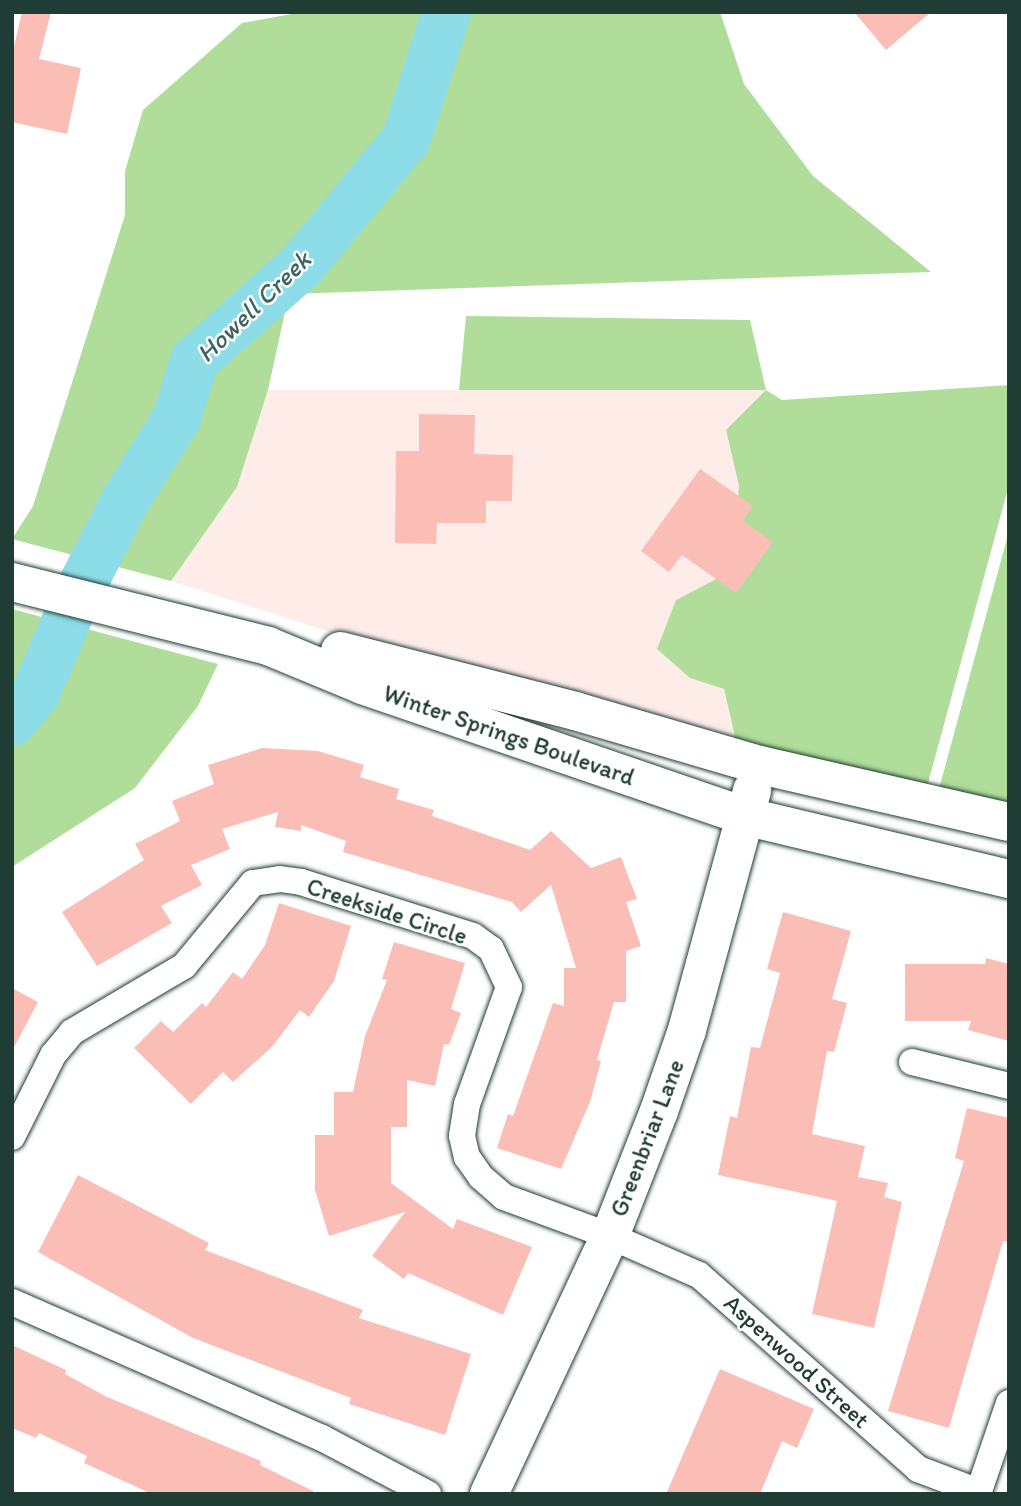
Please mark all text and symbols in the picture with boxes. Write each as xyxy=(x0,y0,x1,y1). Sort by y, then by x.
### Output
water label: Howell Creek xyxy=(190,245,318,369)
street label: Winter Springs Boulevard xyxy=(379,678,639,792)
street label: Creekside Circle xyxy=(303,872,471,950)
street label: Greenbriar Lane xyxy=(604,1055,690,1221)
street label: Aspenwood Street xyxy=(719,1288,875,1434)

